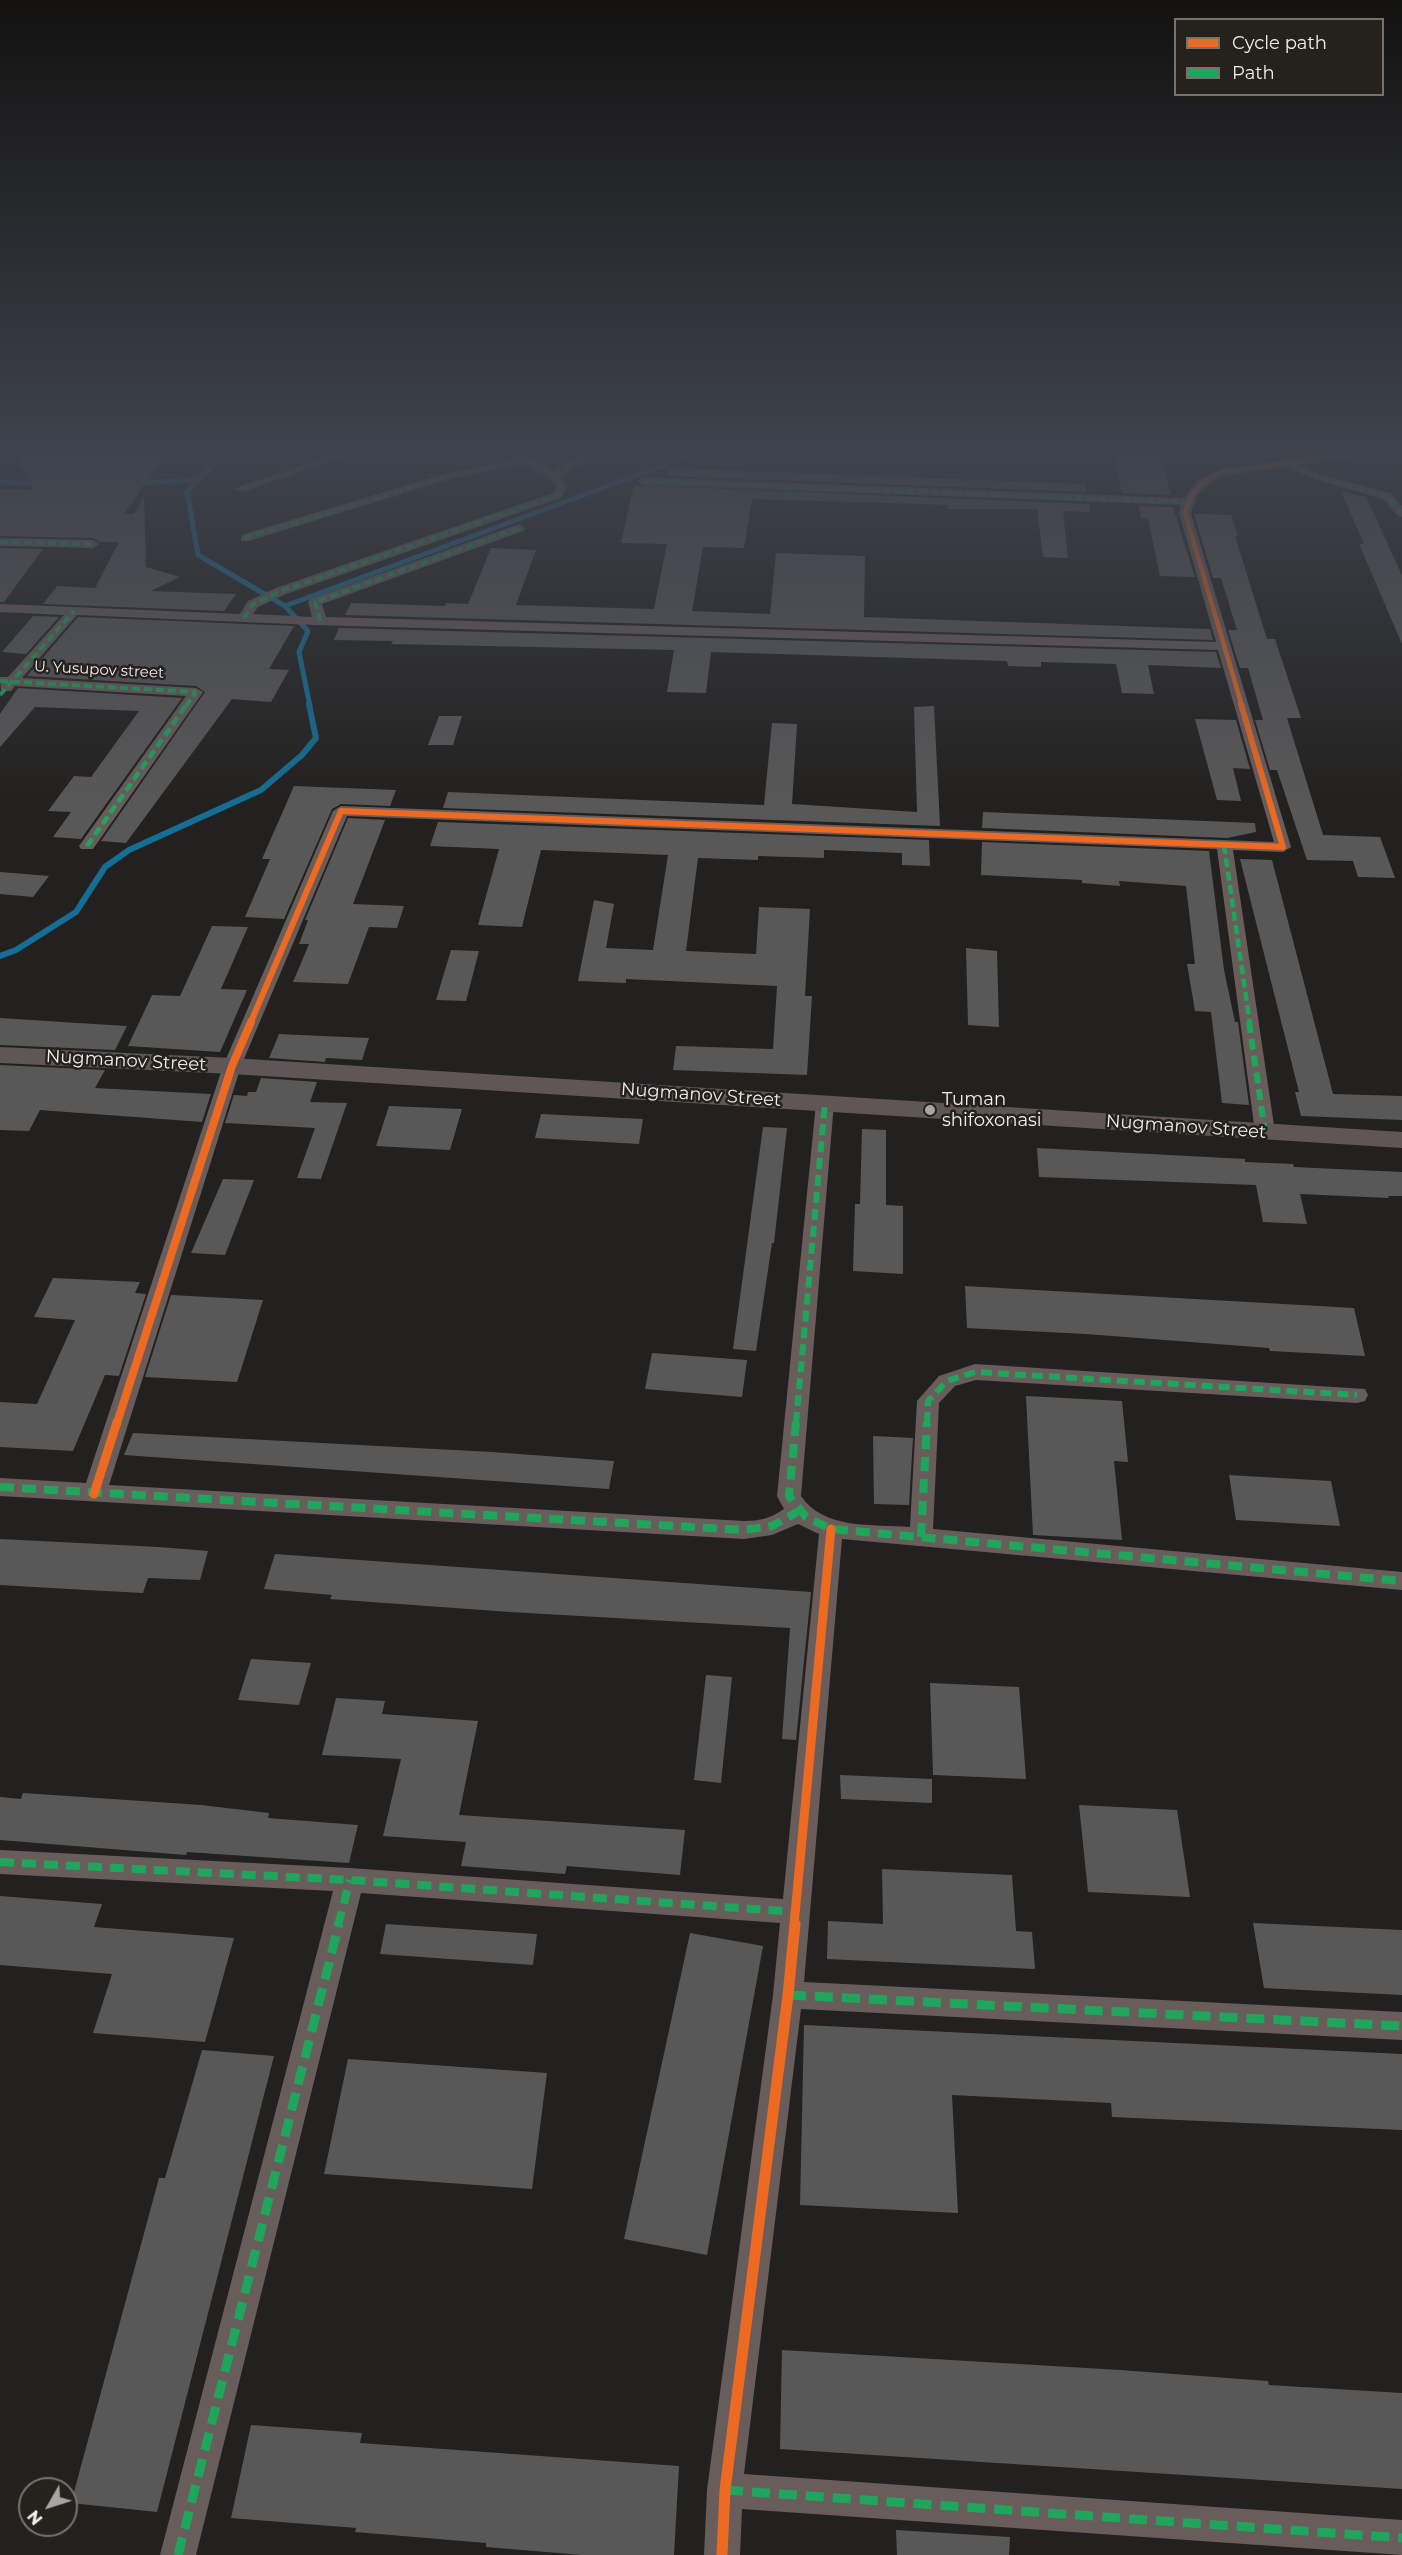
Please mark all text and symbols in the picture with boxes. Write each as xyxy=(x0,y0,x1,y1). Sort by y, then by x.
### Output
legend xyxy=(1174,18,1384,96)
text: Cycle path xyxy=(1232,32,1327,54)
text: Path xyxy=(1232,62,1275,84)
street label: U. Yusupov street xyxy=(34,658,164,682)
street label: Nugmanov Street xyxy=(45,1046,207,1076)
street label: Nugmanov Street xyxy=(620,1079,782,1111)
place label: Tuman shifoxonasi xyxy=(942,1089,1042,1132)
marker: Tuman shifoxonasi xyxy=(923,1103,937,1117)
street label: Nugmanov Street xyxy=(1105,1111,1267,1143)
north arrow xyxy=(18,2477,78,2537)
text: N xyxy=(24,2506,47,2528)

